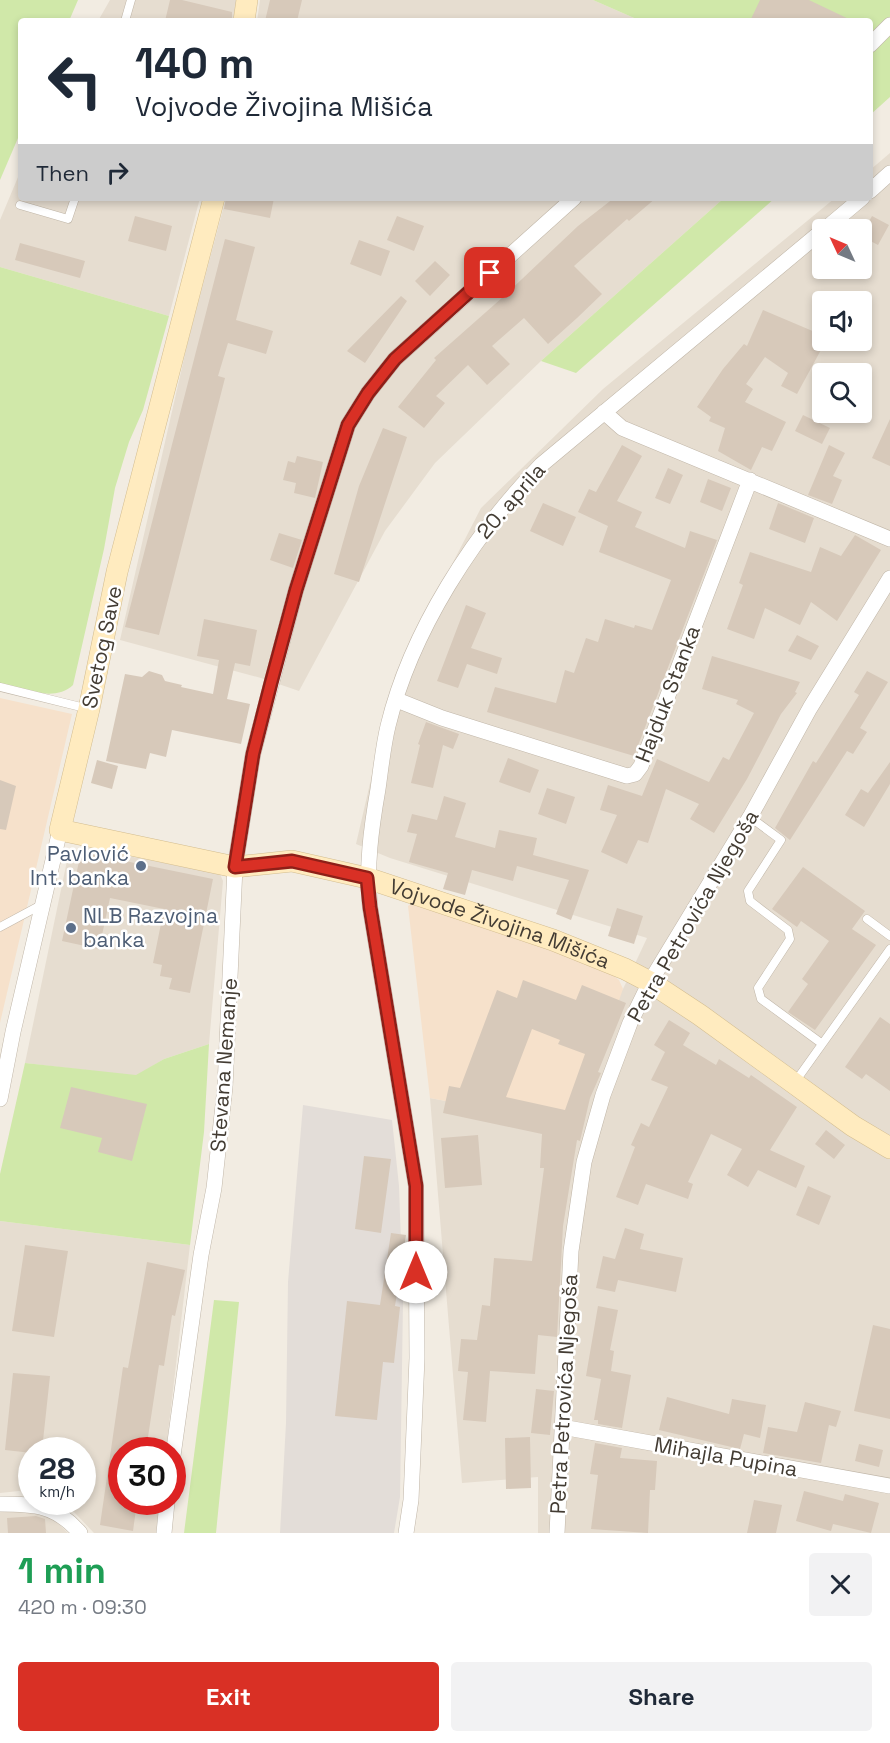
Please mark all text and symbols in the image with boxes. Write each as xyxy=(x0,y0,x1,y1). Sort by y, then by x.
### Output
text: 140 m xyxy=(135,37,254,90)
icon: left xyxy=(36,42,114,120)
text: Vojvode Živojina Mišića xyxy=(135,89,433,124)
icon: right xyxy=(101,156,134,189)
text: Then xyxy=(36,159,89,187)
north arrow xyxy=(812,219,872,279)
map controls xyxy=(812,219,872,423)
pin xyxy=(464,247,515,298)
icon: arrive xyxy=(473,256,506,289)
button: sound xyxy=(812,291,872,351)
button: search xyxy=(812,363,872,423)
street label: 20. aprila xyxy=(470,457,551,544)
street label: Svetog Save xyxy=(75,583,128,711)
street label: Hajduk Stanka xyxy=(629,621,706,766)
street label: Petra Petrovića Njegoša xyxy=(621,805,764,1027)
place label: Pavlović Int. banka xyxy=(30,840,129,891)
marker: Pavlović Int. banka xyxy=(134,859,148,873)
street label: Vojvode Živojina Mišića xyxy=(386,872,614,975)
place label: NLB Razvojna banka xyxy=(83,902,218,953)
marker: NLB Razvojna banka xyxy=(64,921,78,935)
street label: Stevana Nemanje xyxy=(204,977,243,1153)
position arrow xyxy=(384,1240,448,1304)
street label: Petra Petrovića Njegoša xyxy=(544,1273,583,1515)
street label: Mihajla Pupina xyxy=(652,1431,800,1482)
speed limit sign: 30 xyxy=(108,1437,186,1515)
text: 28 xyxy=(39,1449,75,1488)
text: km/h xyxy=(39,1482,75,1501)
text: 1 min xyxy=(18,1548,106,1594)
button: close xyxy=(809,1553,872,1616)
text: 420 m · 09:30 xyxy=(18,1594,147,1620)
button: Exit xyxy=(18,1662,439,1731)
button: Share xyxy=(451,1662,872,1731)

